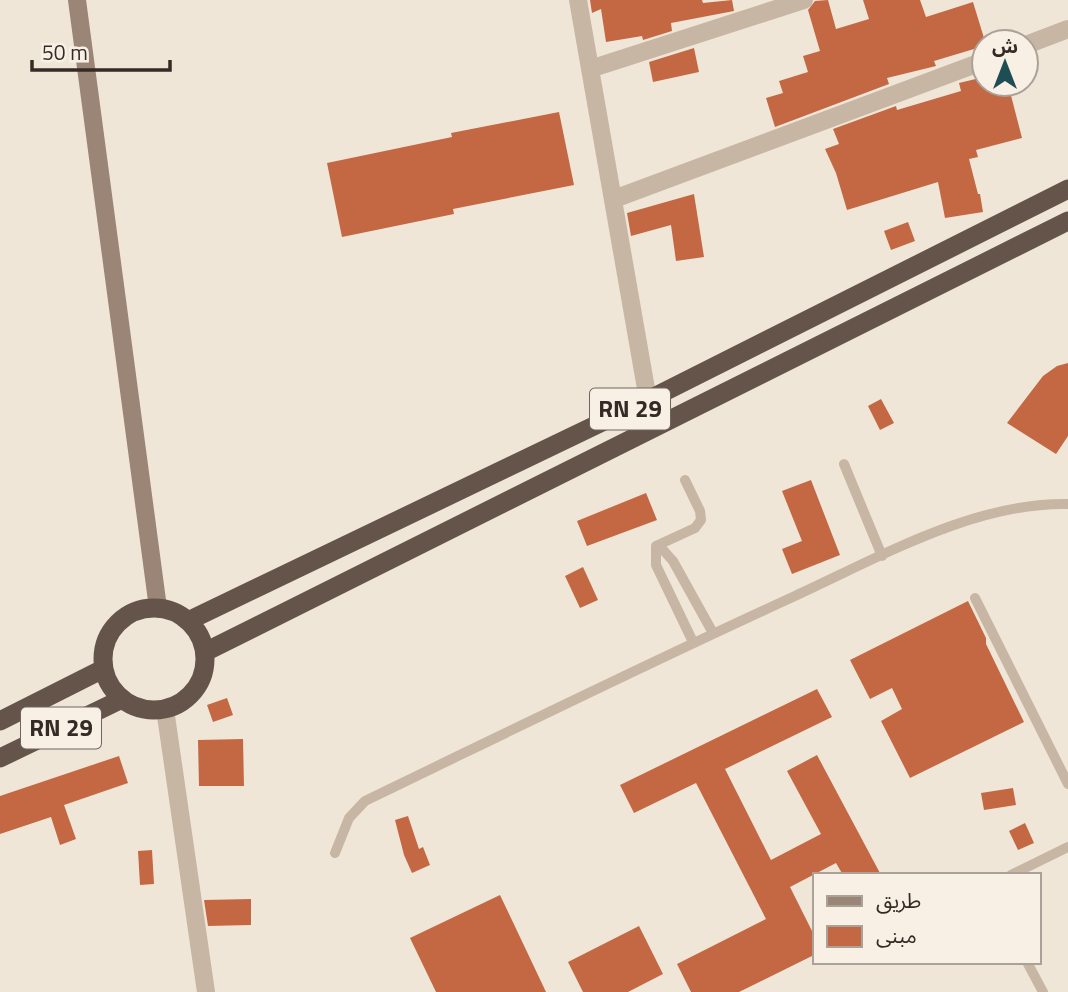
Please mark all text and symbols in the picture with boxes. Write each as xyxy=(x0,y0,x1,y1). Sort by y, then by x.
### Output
scale bar xyxy=(32,28,170,72)
north arrow xyxy=(970,28,1040,98)
text: ش xyxy=(992,31,1018,60)
text: 50 m xyxy=(42,36,88,68)
road number: RN 29 xyxy=(590,388,670,430)
road number: RN 29 xyxy=(21,708,101,748)
legend xyxy=(813,873,1040,964)
text: طريق xyxy=(876,884,921,916)
text: مبنى xyxy=(876,919,917,951)

